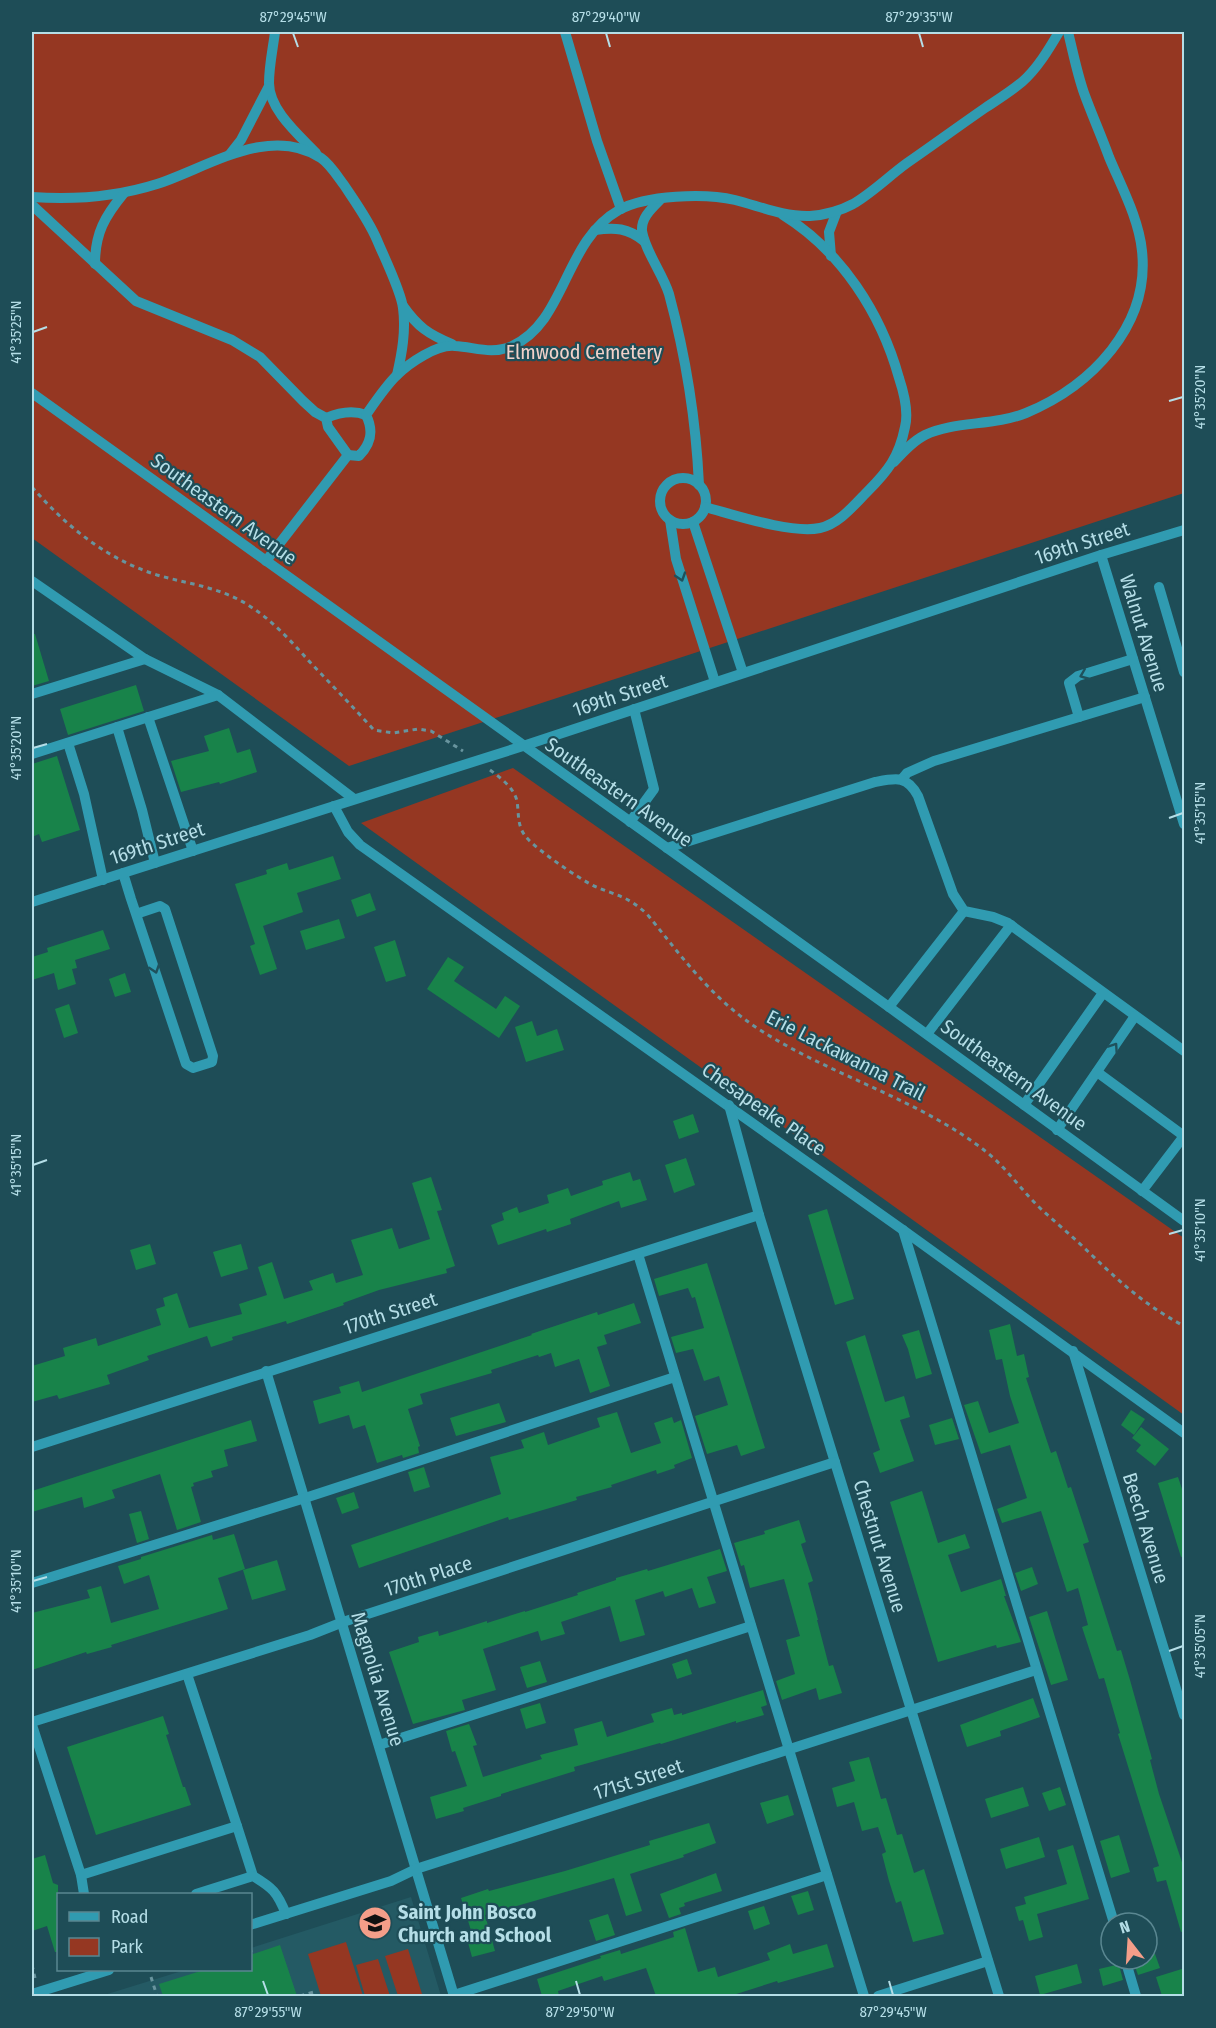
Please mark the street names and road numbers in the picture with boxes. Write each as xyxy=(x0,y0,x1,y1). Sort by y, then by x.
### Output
street label: Southeastern Avenue xyxy=(146,448,302,570)
street label: 169th Street xyxy=(1032,516,1133,570)
street label: Walnut Avenue xyxy=(1115,571,1173,695)
street label: 169th Street xyxy=(570,668,671,722)
street label: Southeastern Avenue xyxy=(541,732,697,852)
street label: 169th Street xyxy=(107,816,208,870)
street label: Erie Lackawanna Trail xyxy=(763,1005,929,1105)
street label: Southeastern Avenue xyxy=(936,1014,1092,1136)
street label: Chesapeake Place xyxy=(697,1057,831,1161)
street label: 170th Street xyxy=(340,1286,440,1339)
street label: Beech Avenue xyxy=(1118,1470,1174,1586)
street label: Chestnut Avenue xyxy=(848,1477,912,1615)
street label: 170th Place xyxy=(381,1550,475,1602)
street label: Magnolia Avenue xyxy=(346,1609,410,1749)
street label: 171st Street xyxy=(590,1753,686,1805)

